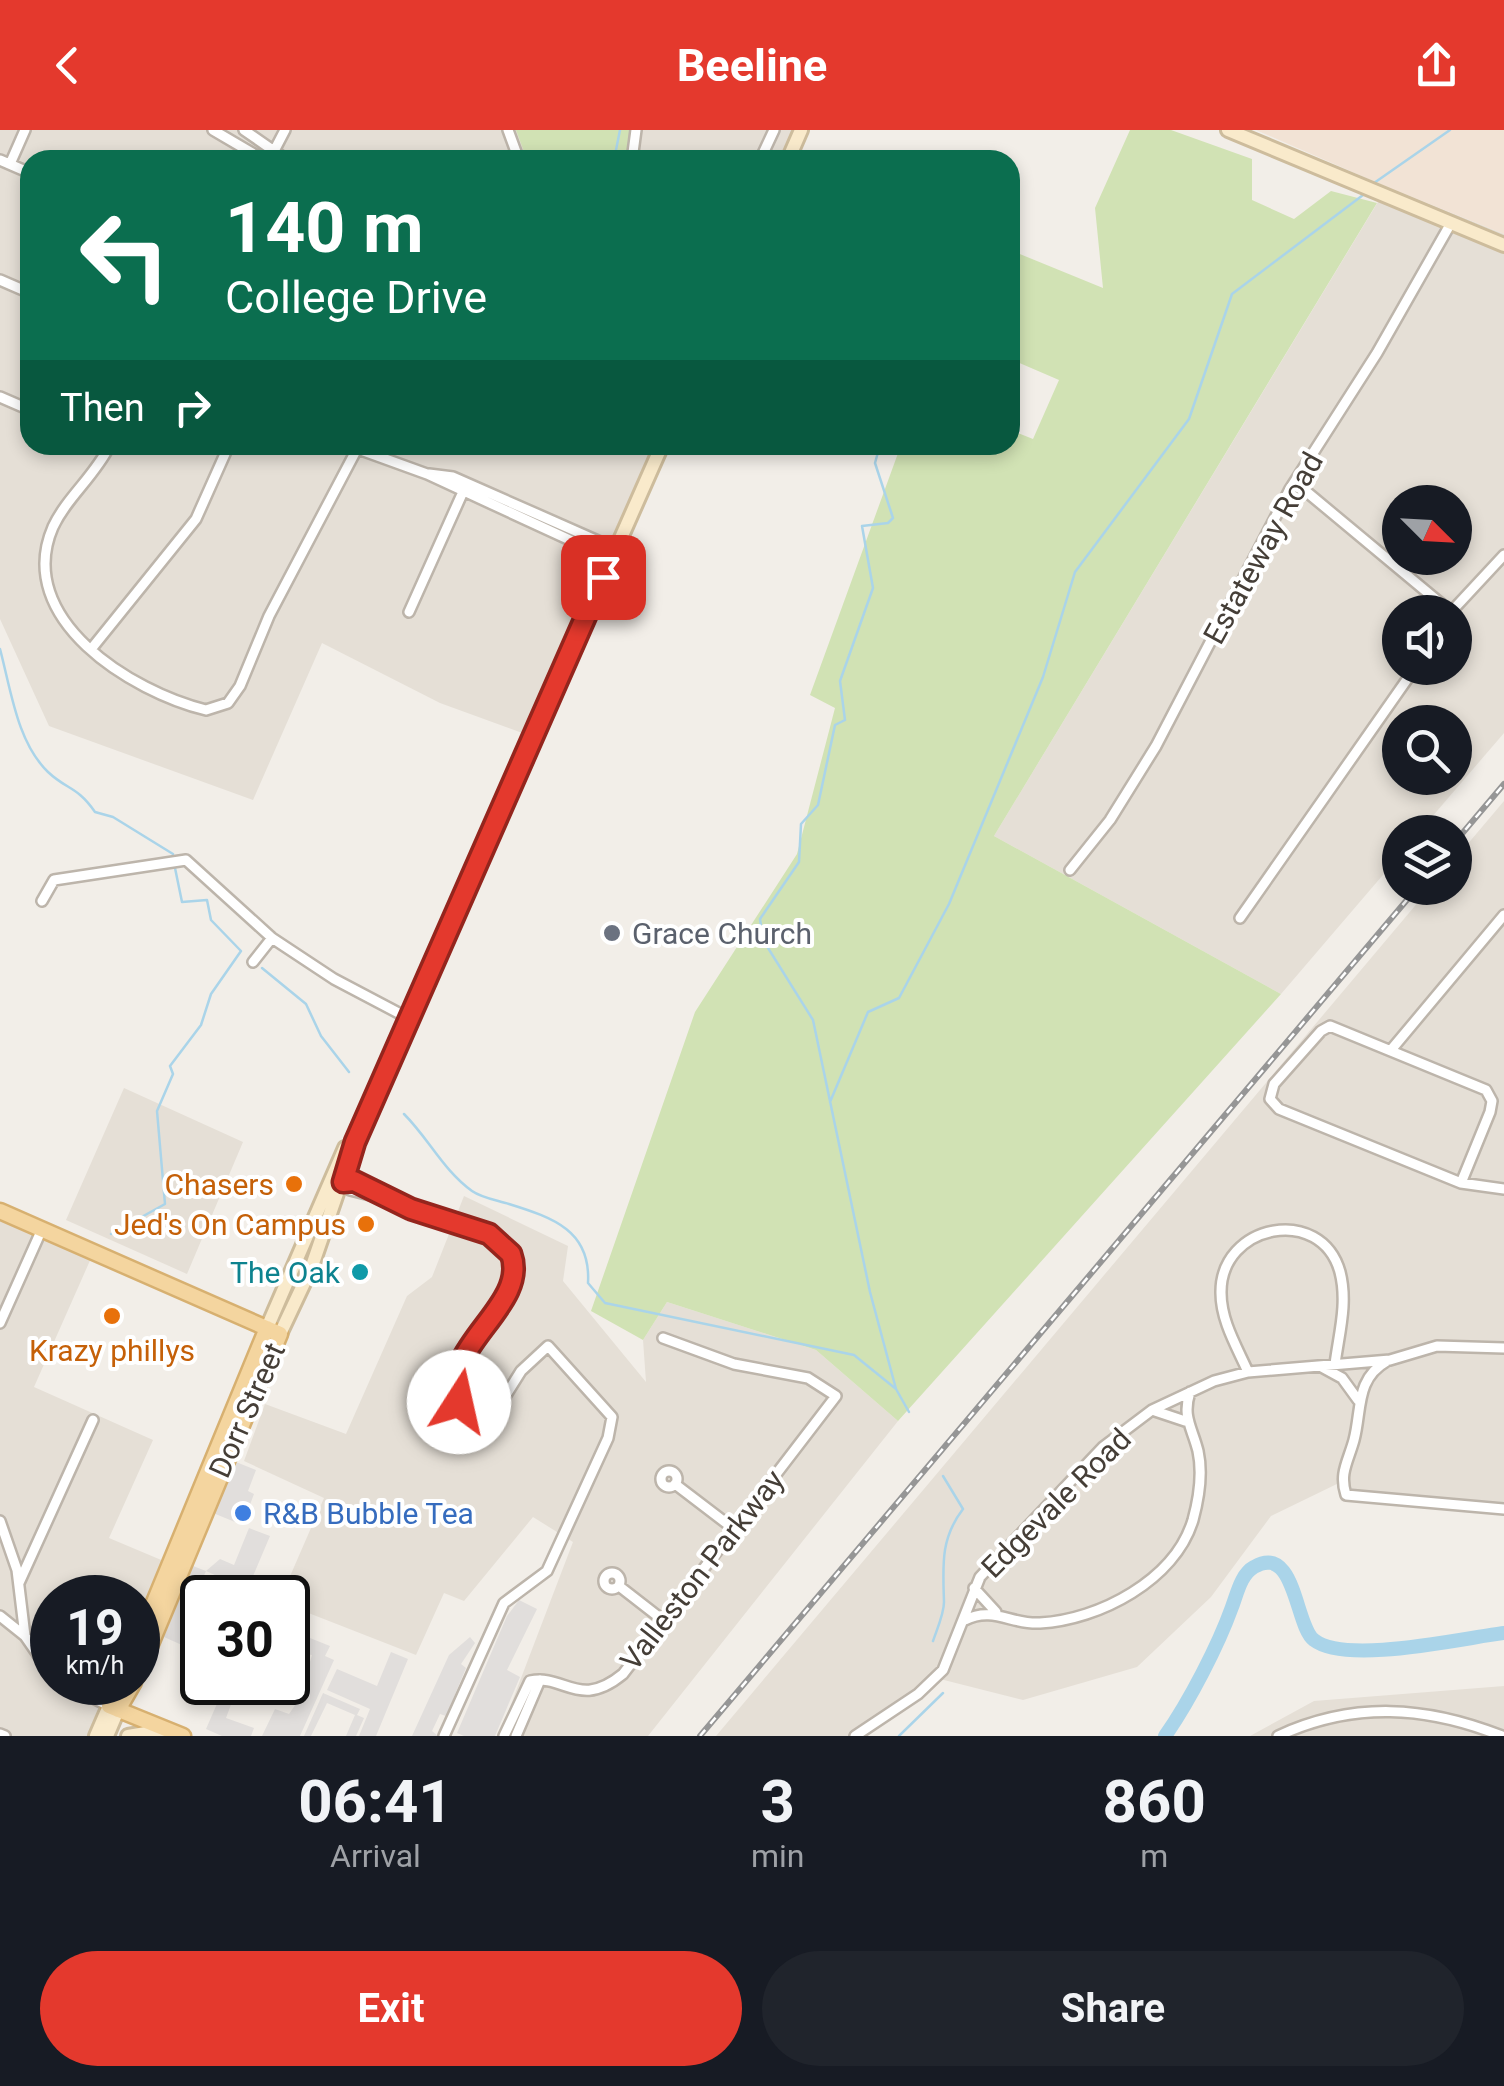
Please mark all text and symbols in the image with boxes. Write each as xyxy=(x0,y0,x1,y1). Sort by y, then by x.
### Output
icon: back xyxy=(40,38,95,93)
icon: share xyxy=(1409,38,1464,93)
text: Beeline xyxy=(677,39,827,92)
text: 140 m xyxy=(225,187,424,269)
icon: left xyxy=(60,190,190,320)
text: College Drive xyxy=(225,271,487,324)
icon: right xyxy=(165,380,220,435)
text: Then xyxy=(60,386,145,430)
street label: Estateway Road xyxy=(1196,446,1330,650)
north arrow xyxy=(1382,485,1472,575)
map controls xyxy=(1382,485,1472,905)
pin xyxy=(561,535,646,620)
icon: arrive xyxy=(576,550,631,605)
button: sound xyxy=(1382,595,1472,685)
button: search xyxy=(1382,705,1472,795)
button: layers xyxy=(1382,815,1472,905)
place label: Grace Church xyxy=(632,916,812,951)
marker: Grace Church xyxy=(601,922,623,944)
place label: Chasers xyxy=(165,1167,274,1202)
marker: Chasers xyxy=(283,1173,305,1195)
place label: Jed's On Campus xyxy=(114,1207,346,1242)
marker: Jed's On Campus xyxy=(355,1213,377,1235)
place label: The Oak xyxy=(230,1255,341,1290)
marker: The Oak xyxy=(349,1261,371,1283)
marker: Krazy phillys xyxy=(101,1305,123,1327)
place label: Krazy phillys xyxy=(29,1333,195,1368)
street label: Dorr Street xyxy=(202,1337,292,1483)
position arrow xyxy=(407,1350,511,1454)
street label: Edgevale Road xyxy=(974,1421,1138,1585)
street label: Valleston Parkway xyxy=(613,1463,791,1677)
place label: R&B Bubble Tea xyxy=(263,1496,474,1531)
marker: R&B Bubble Tea xyxy=(232,1502,254,1524)
speed limit sign: 30 xyxy=(180,1575,310,1705)
text: 19 xyxy=(66,1599,124,1657)
text: km/h xyxy=(66,1651,124,1680)
text: 06:41 xyxy=(298,1766,453,1837)
text: 3 xyxy=(760,1766,795,1837)
text: 860 xyxy=(1103,1766,1206,1837)
text: Arrival xyxy=(330,1837,421,1875)
text: min xyxy=(751,1837,804,1875)
text: m xyxy=(1140,1837,1168,1875)
button: Exit xyxy=(40,1951,742,2066)
button: Share xyxy=(762,1951,1464,2066)

